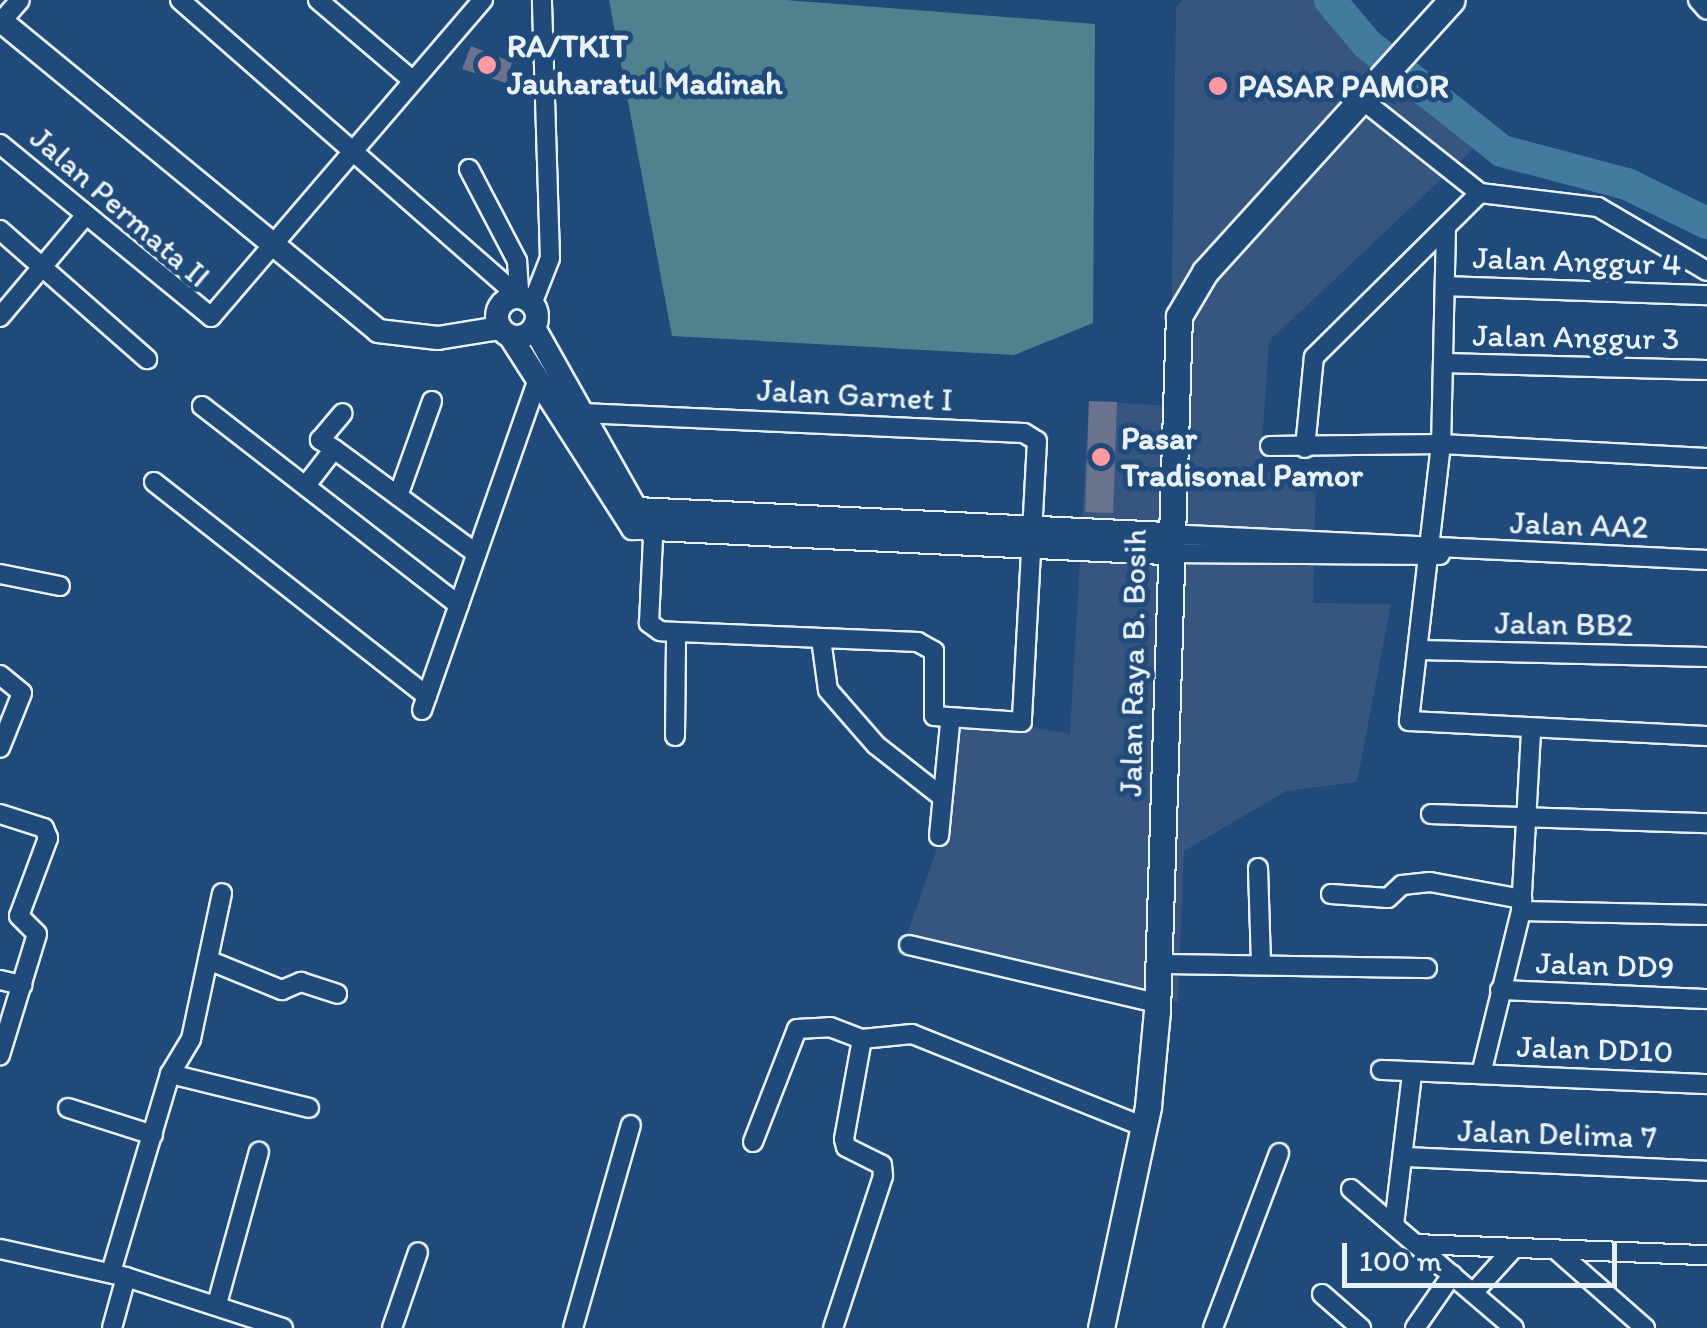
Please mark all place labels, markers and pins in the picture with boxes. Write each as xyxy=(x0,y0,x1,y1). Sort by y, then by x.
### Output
place label: RA/TKIT Jauharatul Madinah xyxy=(507,28,783,103)
marker: RA/TKIT Jauharatul Madinah xyxy=(476,54,498,76)
place label: PASAR PAMOR xyxy=(1238,67,1447,105)
marker: PASAR PAMOR xyxy=(1207,75,1229,97)
place label: Pasar Tradisonal Pamor xyxy=(1121,420,1362,495)
marker: Pasar Tradisonal Pamor xyxy=(1090,446,1112,468)

